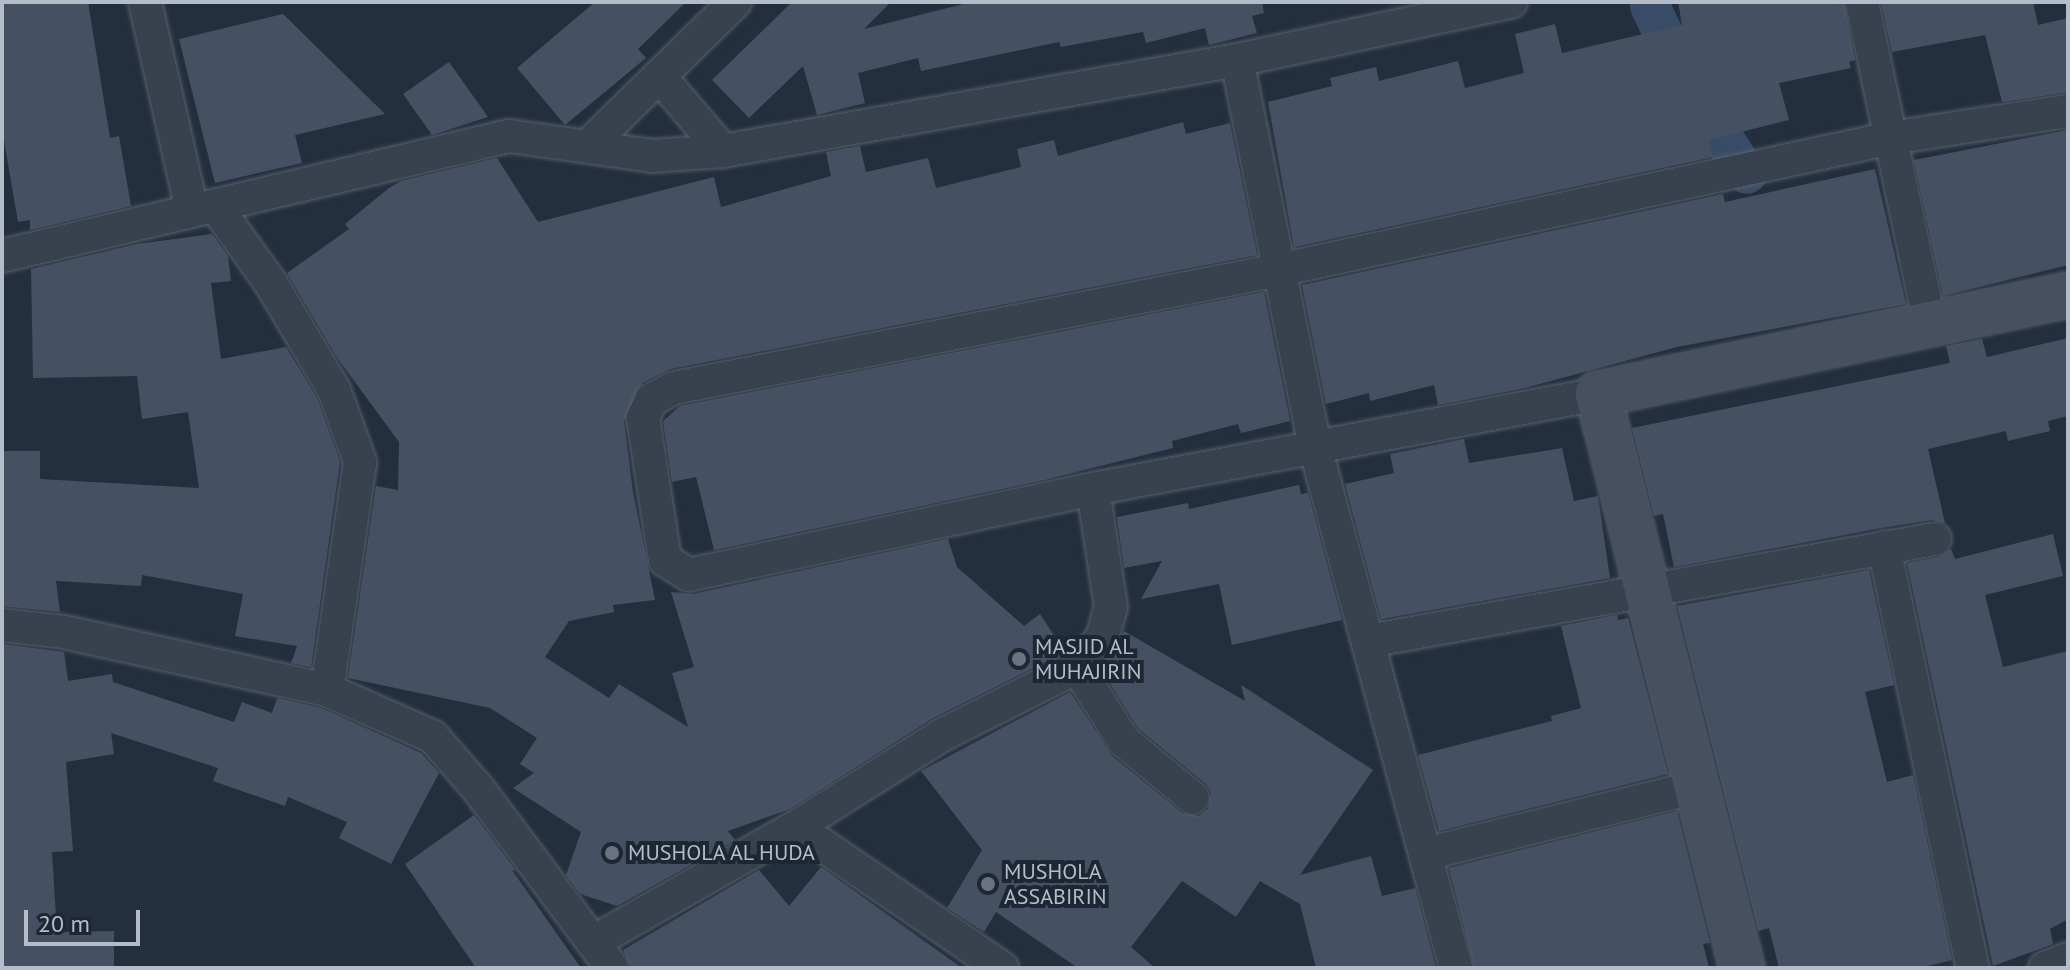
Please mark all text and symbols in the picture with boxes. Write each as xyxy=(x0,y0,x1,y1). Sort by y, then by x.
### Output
place label: MASJID AL MUHAJIRIN xyxy=(1035,633,1142,684)
marker: MASJID AL MUHAJIRIN xyxy=(1010,650,1028,668)
place label: MUSHOLA AL HUDA xyxy=(628,840,817,866)
marker: MUSHOLA AL HUDA xyxy=(603,844,621,862)
place label: MUSHOLA ASSABIRIN xyxy=(1004,858,1107,910)
marker: MUSHOLA ASSABIRIN xyxy=(979,875,997,893)
scale bar xyxy=(28,894,144,944)
text: 20 m xyxy=(38,908,90,939)

